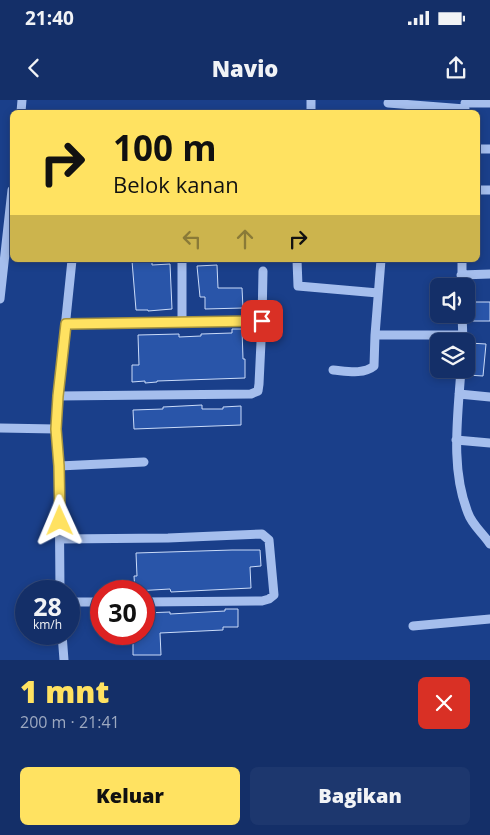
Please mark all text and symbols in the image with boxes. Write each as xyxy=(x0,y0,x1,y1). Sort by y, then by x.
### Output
text: 21:40 xyxy=(25,5,74,31)
text: Navio xyxy=(212,53,278,83)
icon: back xyxy=(20,54,48,82)
icon: share xyxy=(442,54,470,82)
text: 100 m xyxy=(113,124,217,171)
icon: right xyxy=(30,130,95,195)
text: Belok kanan xyxy=(113,169,239,199)
icon: left xyxy=(178,225,206,253)
icon: ahead xyxy=(231,225,259,253)
icon: right xyxy=(284,225,312,253)
map controls xyxy=(430,278,475,378)
button: sound xyxy=(430,278,475,323)
pin xyxy=(241,300,283,342)
icon: arrive xyxy=(248,307,276,335)
button: layers xyxy=(430,333,475,378)
position arrow xyxy=(33,494,85,546)
speed limit sign: 30 xyxy=(90,580,155,645)
text: 28 xyxy=(33,589,62,623)
text: km/h xyxy=(33,616,62,633)
text: 1 mnt xyxy=(20,671,109,712)
button: close xyxy=(418,677,470,729)
text: 200 m · 21:41 xyxy=(20,711,120,733)
button: Keluar xyxy=(20,767,240,825)
button: Bagikan xyxy=(250,767,470,825)

